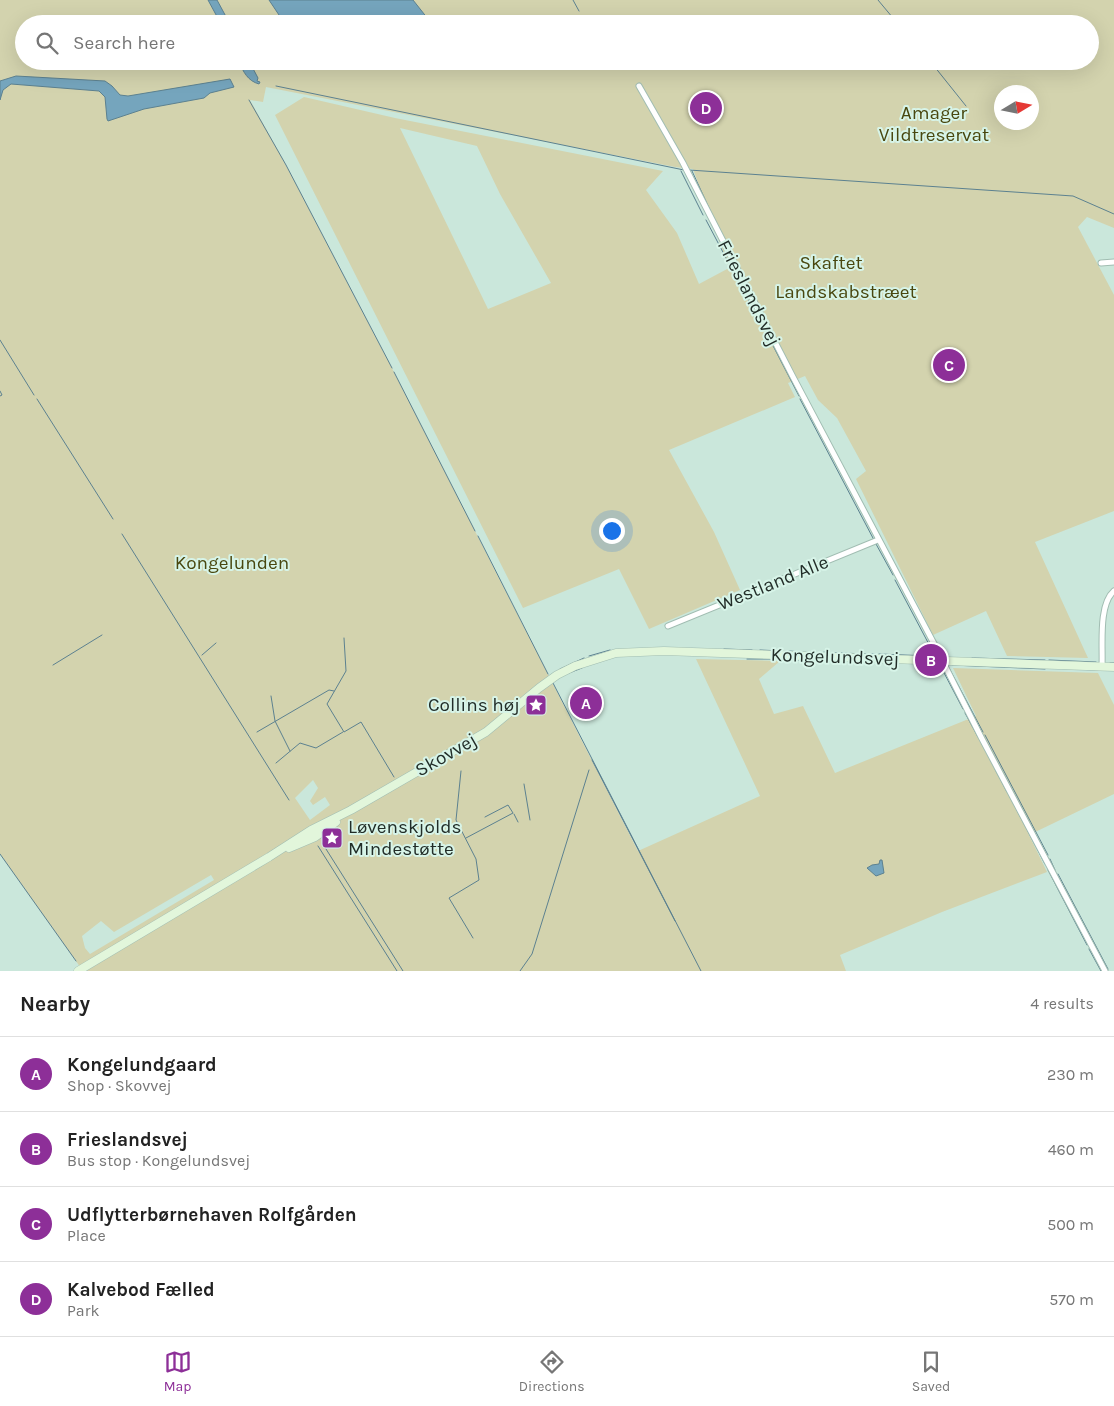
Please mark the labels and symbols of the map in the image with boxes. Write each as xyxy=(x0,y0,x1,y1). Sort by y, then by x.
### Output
north arrow xyxy=(994,85,1039,130)
pin: D xyxy=(690,89,722,127)
park label: Amager Vildtreservat xyxy=(879,102,989,146)
street label: Frieslandsvej xyxy=(713,236,785,350)
park label: Skaftet xyxy=(799,252,863,274)
park label: Landskabstræet xyxy=(775,281,917,303)
pin: C xyxy=(933,346,965,384)
your location xyxy=(599,518,625,544)
street label: Westland Alle xyxy=(714,551,832,615)
park label: Kongelunden xyxy=(175,552,289,574)
pin: B xyxy=(915,641,947,679)
street label: Kongelundsvej xyxy=(770,644,900,670)
pin: A xyxy=(570,684,602,722)
place icon: Collins høj xyxy=(524,693,548,717)
place label: Collins høj xyxy=(428,694,520,716)
street label: Skovvej xyxy=(411,729,481,781)
place label: Løvenskjolds Mindestøtte xyxy=(348,816,461,860)
place icon: Løvenskjolds Mindestøtte xyxy=(320,826,344,850)

